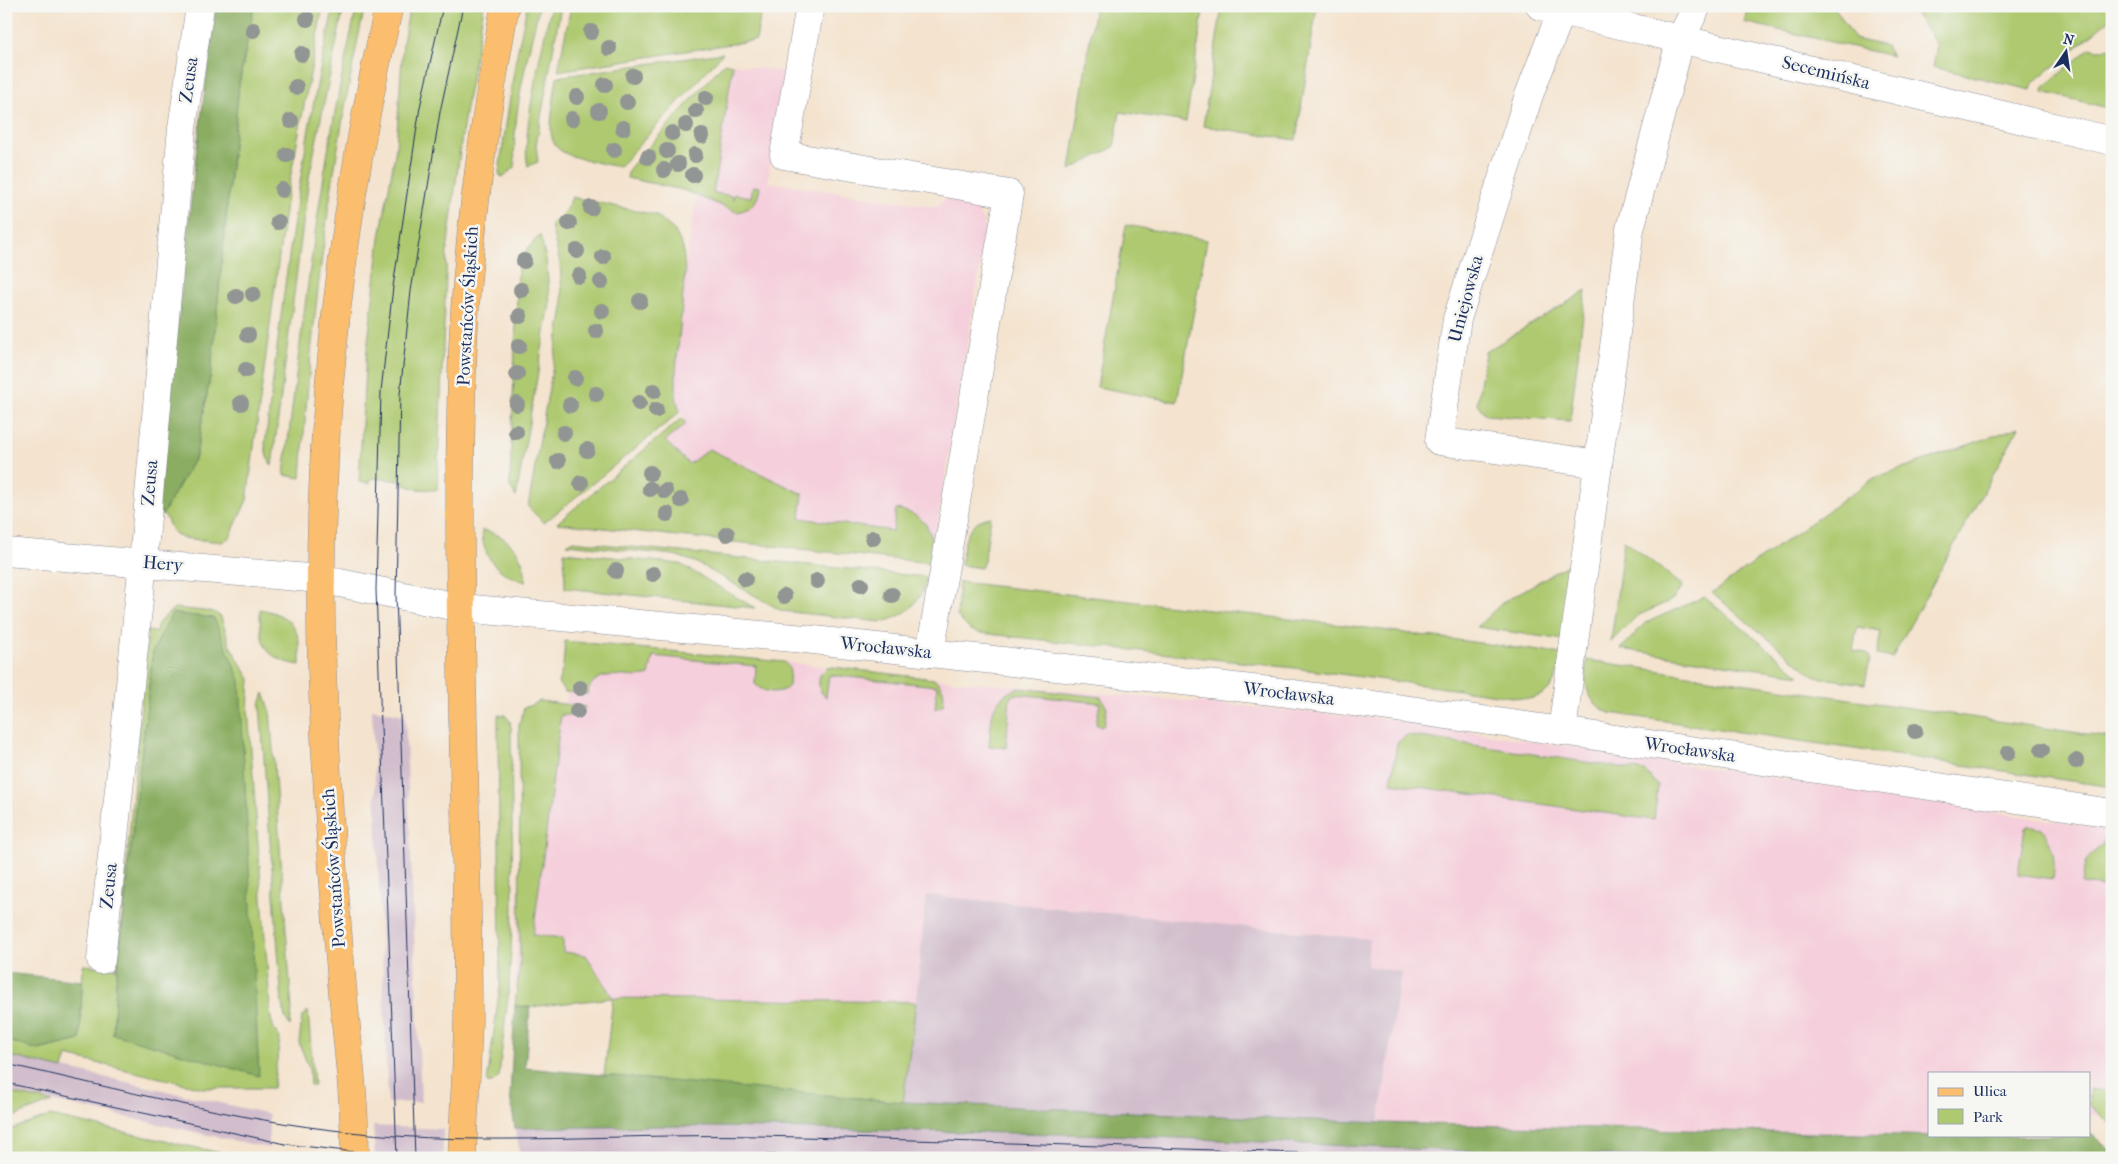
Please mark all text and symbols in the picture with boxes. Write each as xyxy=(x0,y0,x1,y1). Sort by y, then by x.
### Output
north arrow xyxy=(2040,28,2090,78)
text: N xyxy=(2062,30,2076,49)
street label: Secemińska xyxy=(1780,52,1873,94)
street label: Zeusa xyxy=(175,55,203,104)
street label: Powstańców Śląskich xyxy=(452,225,483,386)
street label: Uniejowska xyxy=(1444,252,1488,345)
street label: Zeusa xyxy=(138,458,163,507)
street label: Hery xyxy=(142,552,185,576)
street label: Wrocławska xyxy=(838,633,933,663)
street label: Wrocławska xyxy=(1241,678,1336,710)
street label: Wrocławska xyxy=(1642,733,1738,767)
street label: Powstańców Śląskich xyxy=(317,787,350,949)
street label: Zeusa xyxy=(96,861,122,910)
legend xyxy=(1928,1072,2090,1136)
text: Ulica xyxy=(1973,1082,2008,1100)
text: Park xyxy=(1973,1108,2003,1126)

